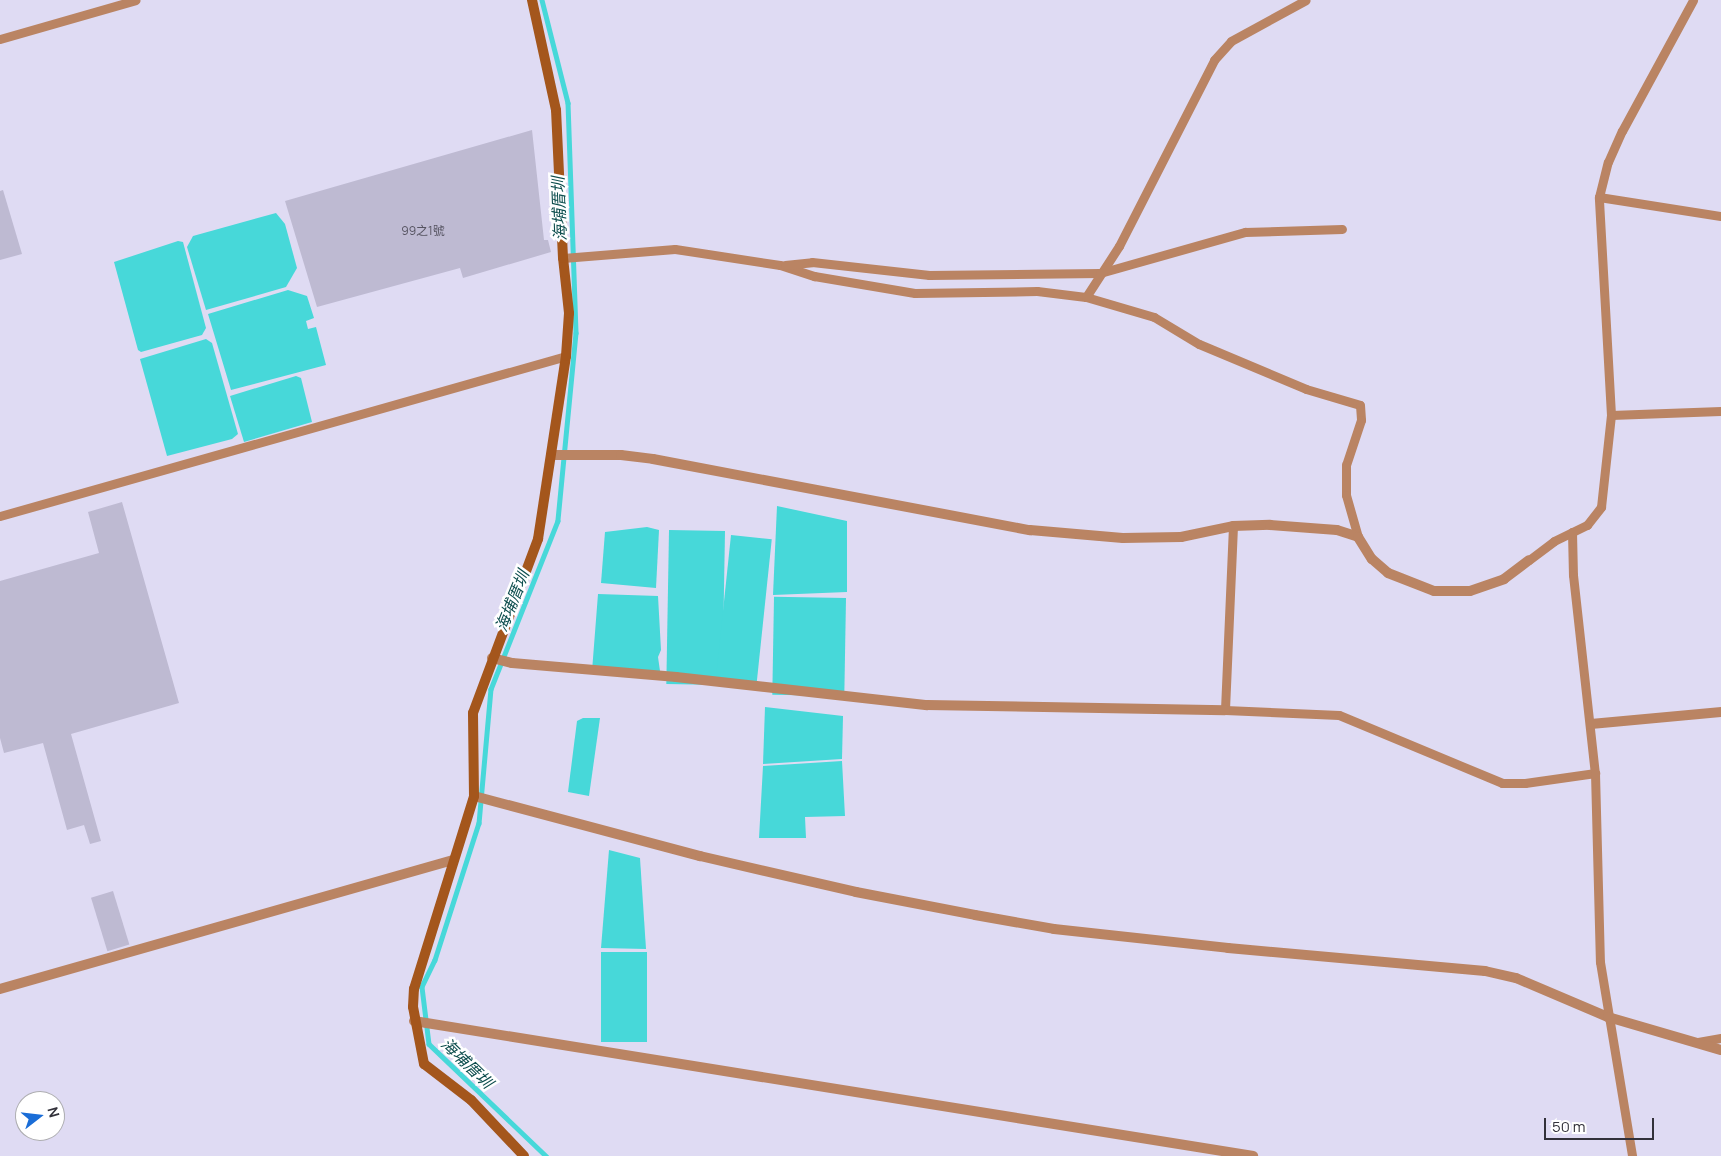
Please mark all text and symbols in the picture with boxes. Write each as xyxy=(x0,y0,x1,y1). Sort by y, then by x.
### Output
water label: 海埔厝圳 xyxy=(548,177,570,241)
house number: 99之1號 xyxy=(401,224,445,238)
water label: 海埔厝圳 xyxy=(491,568,533,634)
water label: 海埔厝圳 xyxy=(437,1034,497,1092)
north arrow xyxy=(15,1091,65,1141)
text: N xyxy=(43,1105,64,1119)
scale bar xyxy=(1546,1108,1656,1140)
text: 50 m xyxy=(1552,1116,1586,1137)

